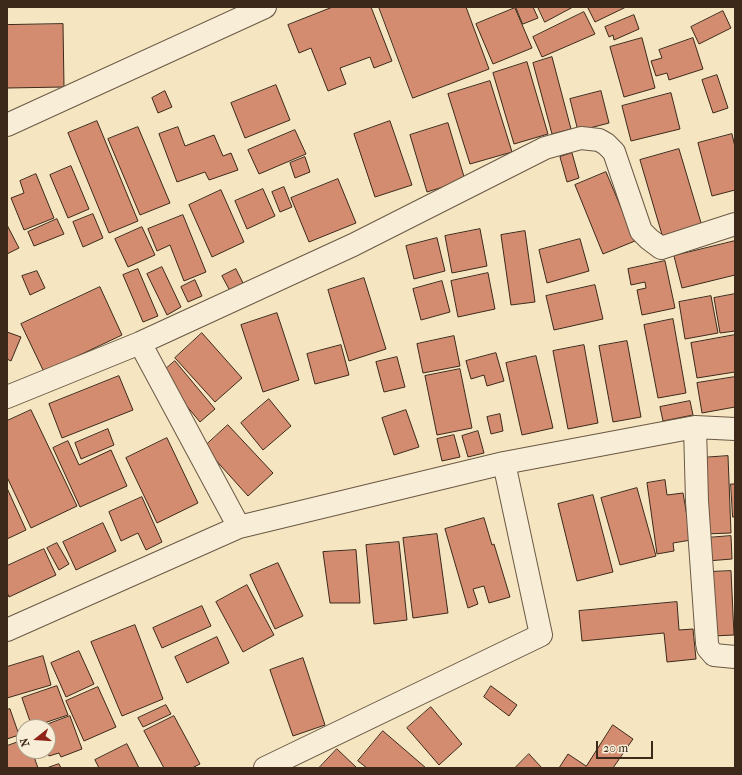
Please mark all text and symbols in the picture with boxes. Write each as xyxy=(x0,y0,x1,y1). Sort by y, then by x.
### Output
north arrow xyxy=(16,719,56,759)
scale bar xyxy=(598,733,655,759)
text: N xyxy=(18,736,32,748)
text: 20 m xyxy=(603,741,628,755)

